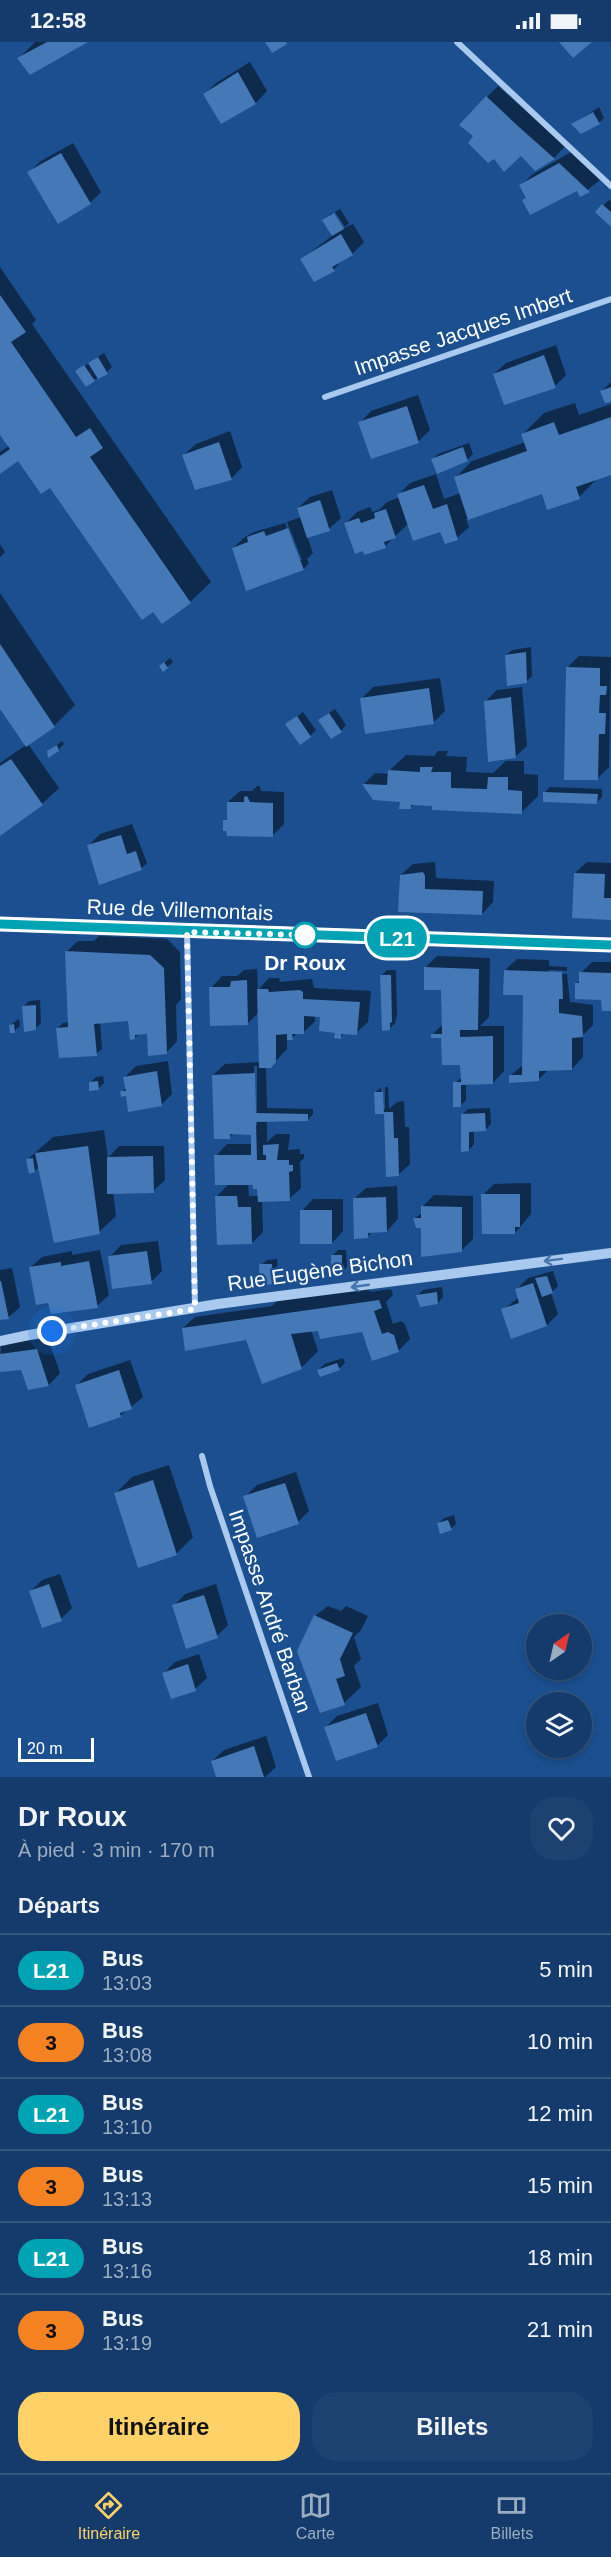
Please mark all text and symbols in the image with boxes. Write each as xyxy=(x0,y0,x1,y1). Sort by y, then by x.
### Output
text: 12:58 xyxy=(30,8,86,33)
street label: Impasse Jacques Imbert xyxy=(351,283,575,380)
street label: Rue de Villemontais xyxy=(86,895,274,924)
line badge: L21 xyxy=(362,918,432,958)
marker: Dr Roux xyxy=(292,922,318,948)
text: L21 xyxy=(379,927,415,950)
place label: Dr Roux xyxy=(264,951,346,974)
street label: Rue Eugène Bichon xyxy=(226,1246,414,1295)
one-way arrow xyxy=(544,1255,563,1266)
one-way arrow xyxy=(350,1280,370,1291)
your location xyxy=(37,1316,67,1346)
street label: Impasse André Barban xyxy=(225,1506,316,1716)
north arrow xyxy=(526,1614,592,1680)
map controls xyxy=(526,1614,592,1758)
button: layers xyxy=(526,1692,592,1758)
scale bar xyxy=(18,1735,94,1762)
text: 20 m xyxy=(27,1740,63,1757)
button: heart xyxy=(530,1797,593,1860)
text: Dr Roux xyxy=(18,1801,127,1832)
text: À pied · 3 min · 170 m xyxy=(18,1839,215,1861)
text: Départs xyxy=(18,1893,100,1918)
text: Bus xyxy=(102,1946,144,1971)
text: 5 min xyxy=(539,1957,593,1982)
text: L21 xyxy=(33,1959,69,1982)
text: 13:03 xyxy=(102,1972,152,1994)
text: Bus xyxy=(102,2018,144,2043)
text: 10 min xyxy=(527,2029,593,2054)
text: 3 xyxy=(45,2031,57,2054)
text: 13:08 xyxy=(102,2044,152,2066)
text: Bus xyxy=(102,2090,144,2115)
text: 12 min xyxy=(527,2101,593,2126)
text: L21 xyxy=(33,2103,69,2126)
text: 13:10 xyxy=(102,2116,152,2138)
text: Bus xyxy=(102,2162,144,2187)
text: 15 min xyxy=(527,2173,593,2198)
text: 3 xyxy=(45,2175,57,2198)
text: 13:13 xyxy=(102,2188,152,2210)
text: Bus xyxy=(102,2234,144,2259)
text: 18 min xyxy=(527,2245,593,2270)
text: L21 xyxy=(33,2247,69,2270)
text: 13:16 xyxy=(102,2260,152,2282)
text: Bus xyxy=(102,2306,144,2331)
text: 21 min xyxy=(527,2317,593,2342)
text: 3 xyxy=(45,2319,57,2342)
text: 13:19 xyxy=(102,2332,152,2354)
button: Itinéraire xyxy=(18,2392,300,2461)
button: Billets xyxy=(312,2392,593,2461)
tab: Itinéraire xyxy=(78,2489,140,2543)
tab: Carte xyxy=(296,2489,335,2543)
tab: Billets xyxy=(490,2489,533,2543)

